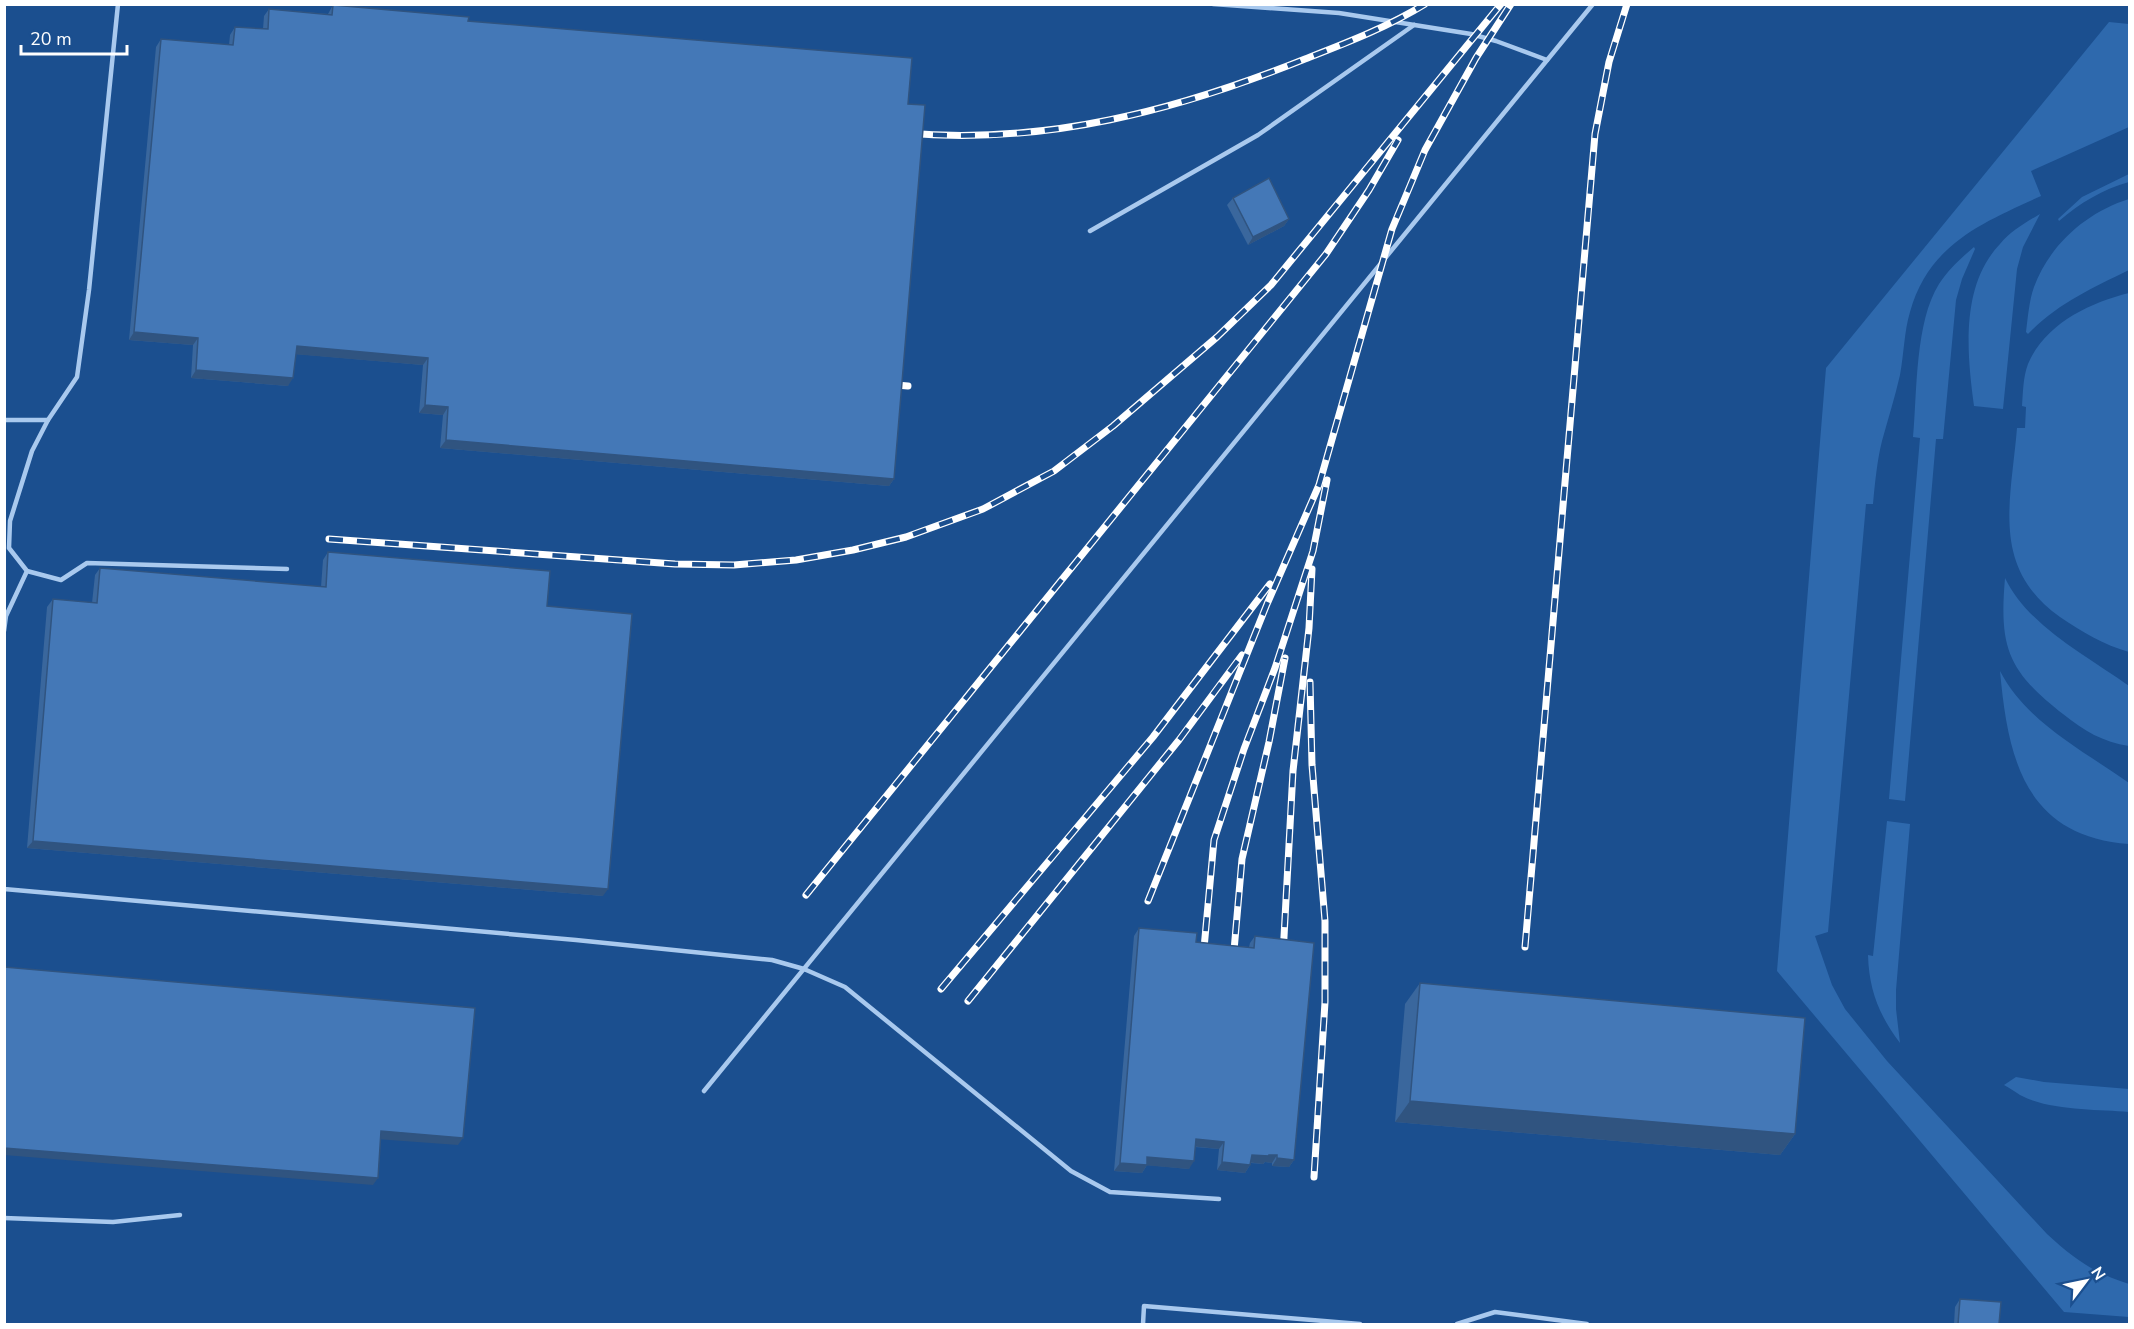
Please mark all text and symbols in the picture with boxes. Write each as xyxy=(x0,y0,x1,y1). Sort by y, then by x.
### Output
scale bar xyxy=(21,18,128,56)
text: 20 m xyxy=(30,27,72,51)
north arrow xyxy=(2056,1251,2116,1311)
text: N xyxy=(2085,1263,2110,1284)

